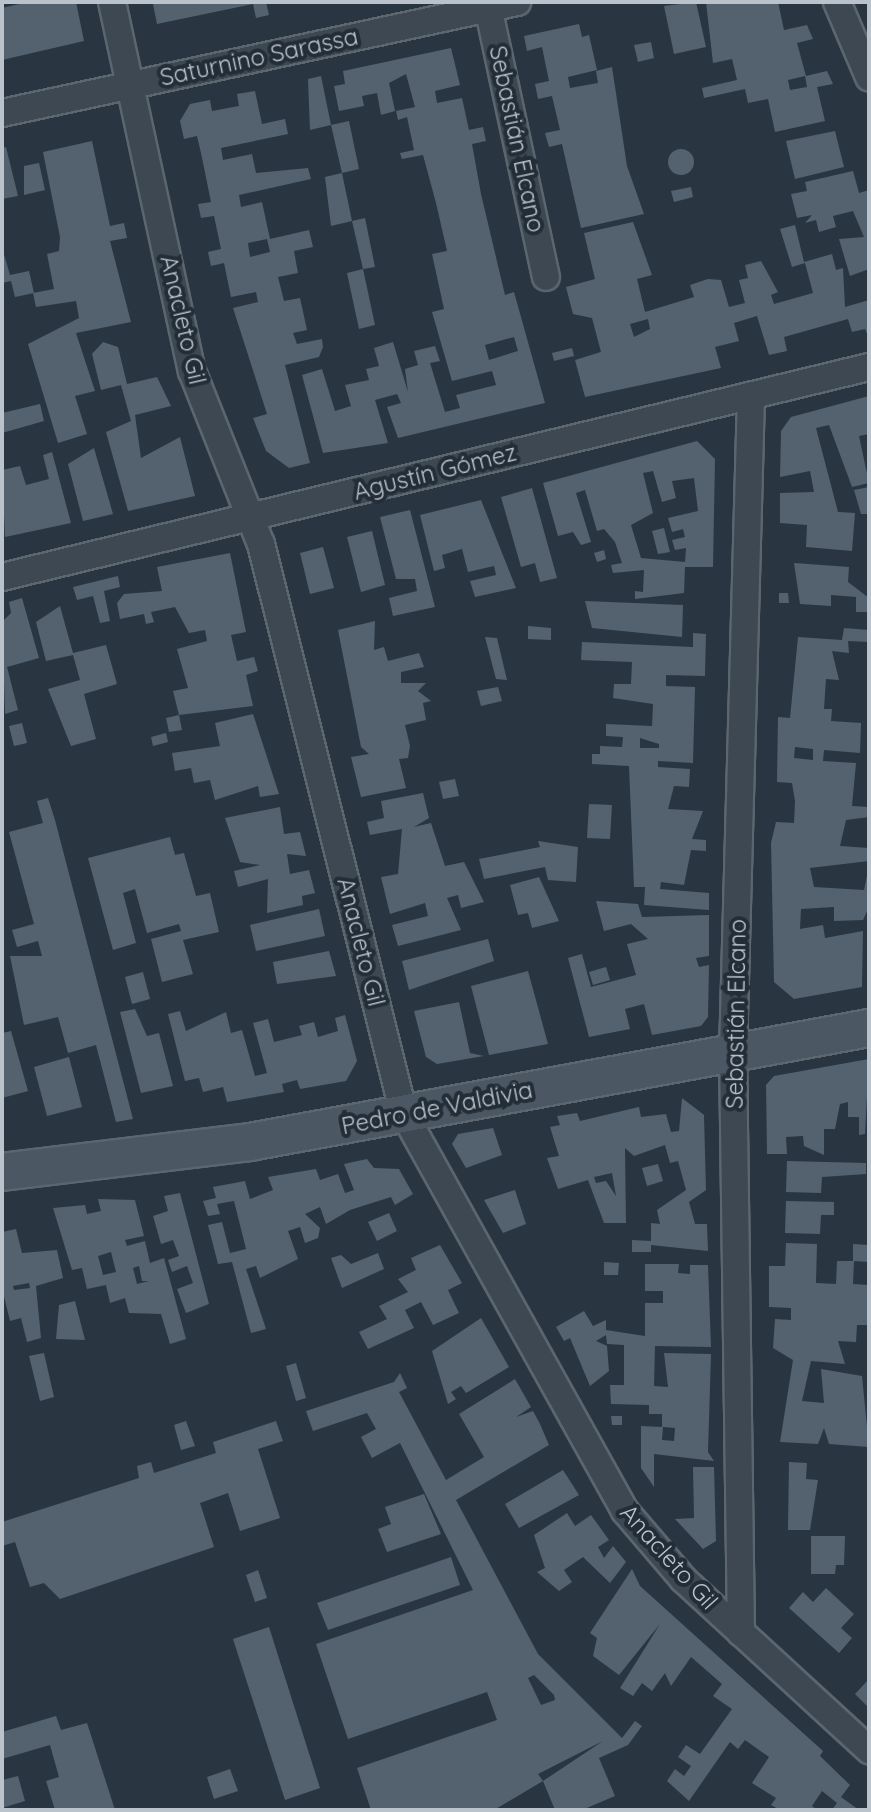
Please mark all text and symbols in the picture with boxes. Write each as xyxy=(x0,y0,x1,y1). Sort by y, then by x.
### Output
street label: Saturnino Sarassa xyxy=(157,22,361,92)
street label: Sebastián Elcano xyxy=(483,43,551,235)
street label: Anacleto Gil xyxy=(154,253,212,387)
street label: Agustín Gómez xyxy=(350,438,520,506)
street label: Anacleto Gil xyxy=(331,875,391,1009)
street label: Sebastián Elcano xyxy=(720,919,752,1109)
street label: Pedro de Valdivia xyxy=(339,1075,535,1141)
street label: Anacleto Gil xyxy=(614,1498,724,1616)

